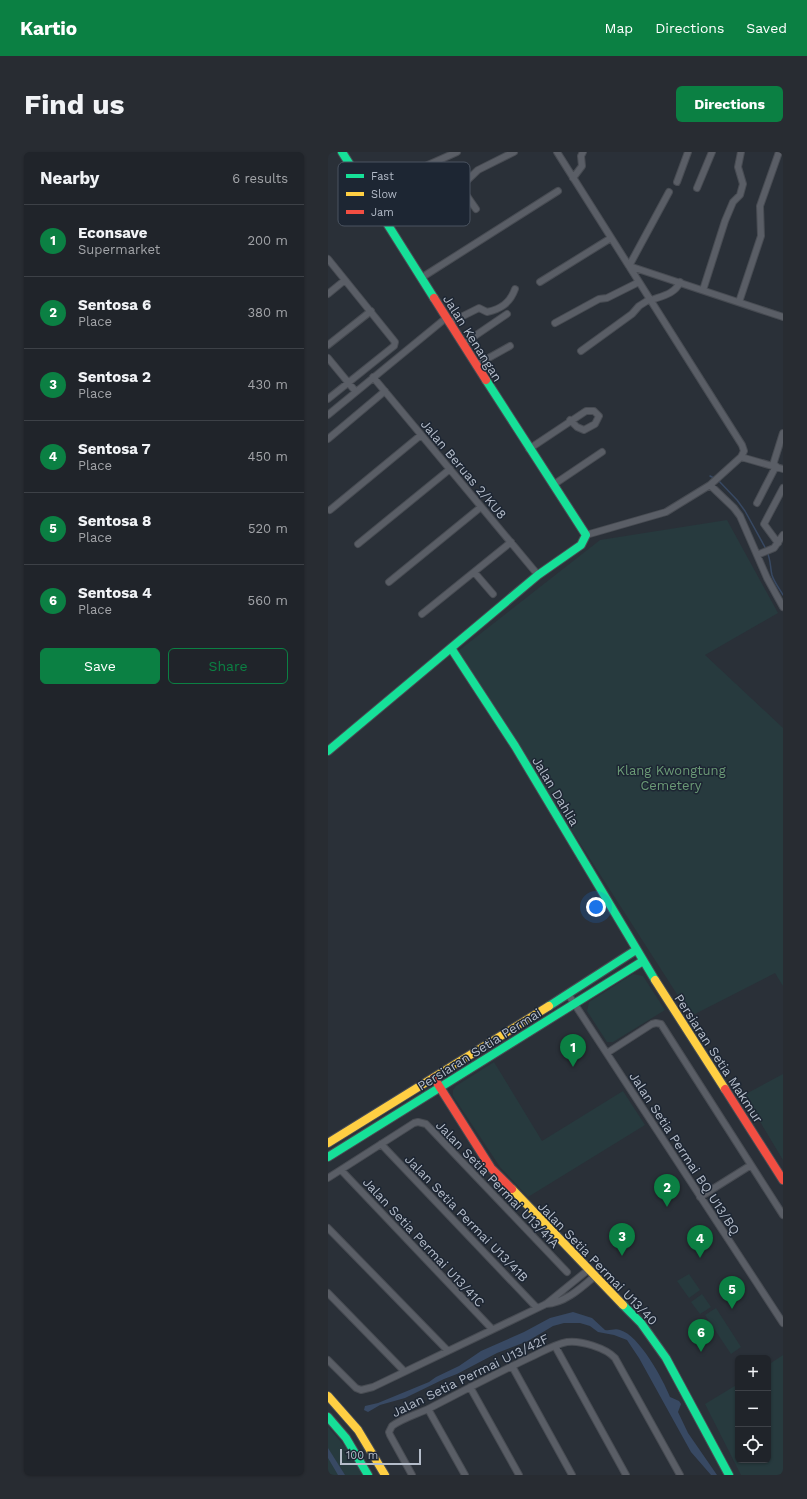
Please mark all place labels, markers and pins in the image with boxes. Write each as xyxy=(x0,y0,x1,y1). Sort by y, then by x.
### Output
pin: 1 xyxy=(560,1034,586,1067)
pin: 2 xyxy=(654,1174,680,1207)
pin: 3 xyxy=(609,1223,635,1256)
pin: 4 xyxy=(687,1225,713,1258)
pin: 5 xyxy=(719,1276,745,1309)
pin: 6 xyxy=(688,1319,714,1352)

